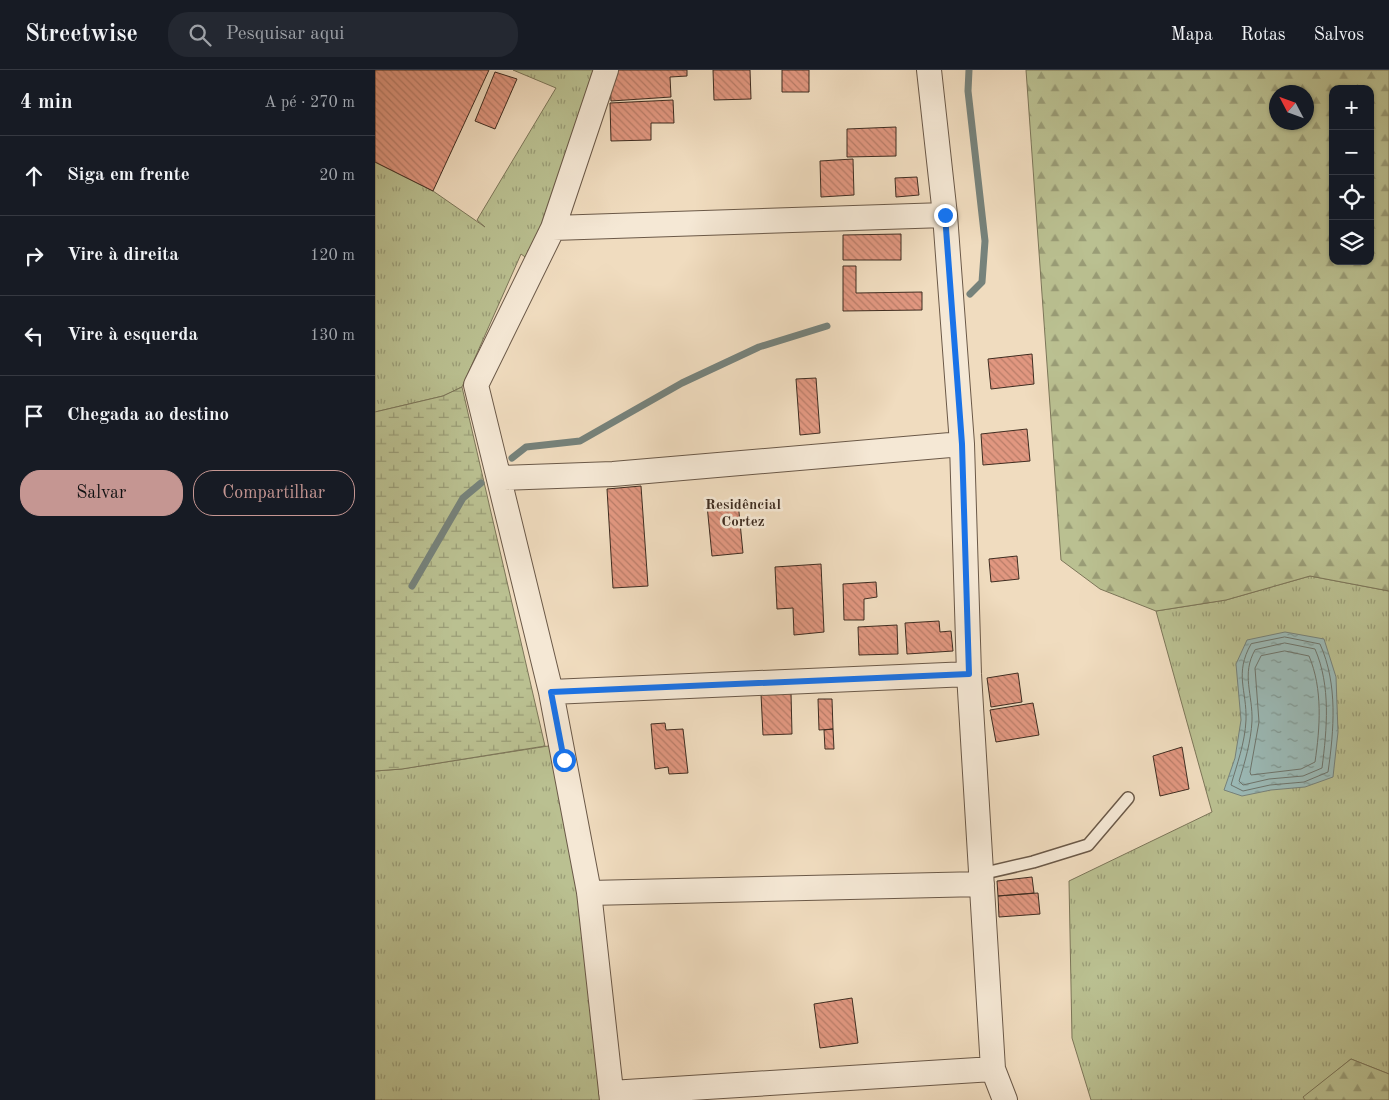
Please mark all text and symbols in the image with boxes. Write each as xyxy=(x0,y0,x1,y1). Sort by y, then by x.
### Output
search box xyxy=(168,12,518,57)
icon: search xyxy=(186,21,214,49)
text: Streetwise xyxy=(25,23,138,47)
text: Pesquisar aqui xyxy=(226,25,345,44)
text: Mapa xyxy=(1171,26,1213,44)
text: Rotas xyxy=(1241,26,1286,44)
text: Salvos xyxy=(1314,26,1364,44)
north arrow xyxy=(1269,85,1314,130)
map controls xyxy=(1329,85,1374,265)
button: + xyxy=(1329,85,1374,130)
text: 4 min xyxy=(20,92,73,113)
text: A pé · 270 m xyxy=(264,95,355,111)
button: − xyxy=(1329,130,1374,175)
icon: ahead xyxy=(20,162,48,190)
text: Siga em frente xyxy=(67,166,190,185)
text: 20 m xyxy=(319,168,355,184)
button: locate xyxy=(1329,175,1374,220)
route end xyxy=(934,204,957,227)
button: layers xyxy=(1329,220,1374,265)
icon: right xyxy=(20,242,48,270)
text: Vire à direita xyxy=(67,246,179,265)
text: 120 m xyxy=(310,248,355,264)
icon: left xyxy=(20,322,48,350)
text: Vire à esquerda xyxy=(67,326,198,345)
text: 130 m xyxy=(310,328,355,344)
icon: arrive xyxy=(20,402,48,430)
text: Chegada ao destino xyxy=(67,406,229,425)
button: Salvar xyxy=(20,470,183,516)
button: Compartilhar xyxy=(193,470,355,516)
district label: Residêncial Cortez xyxy=(705,498,781,530)
route start xyxy=(553,749,576,772)

